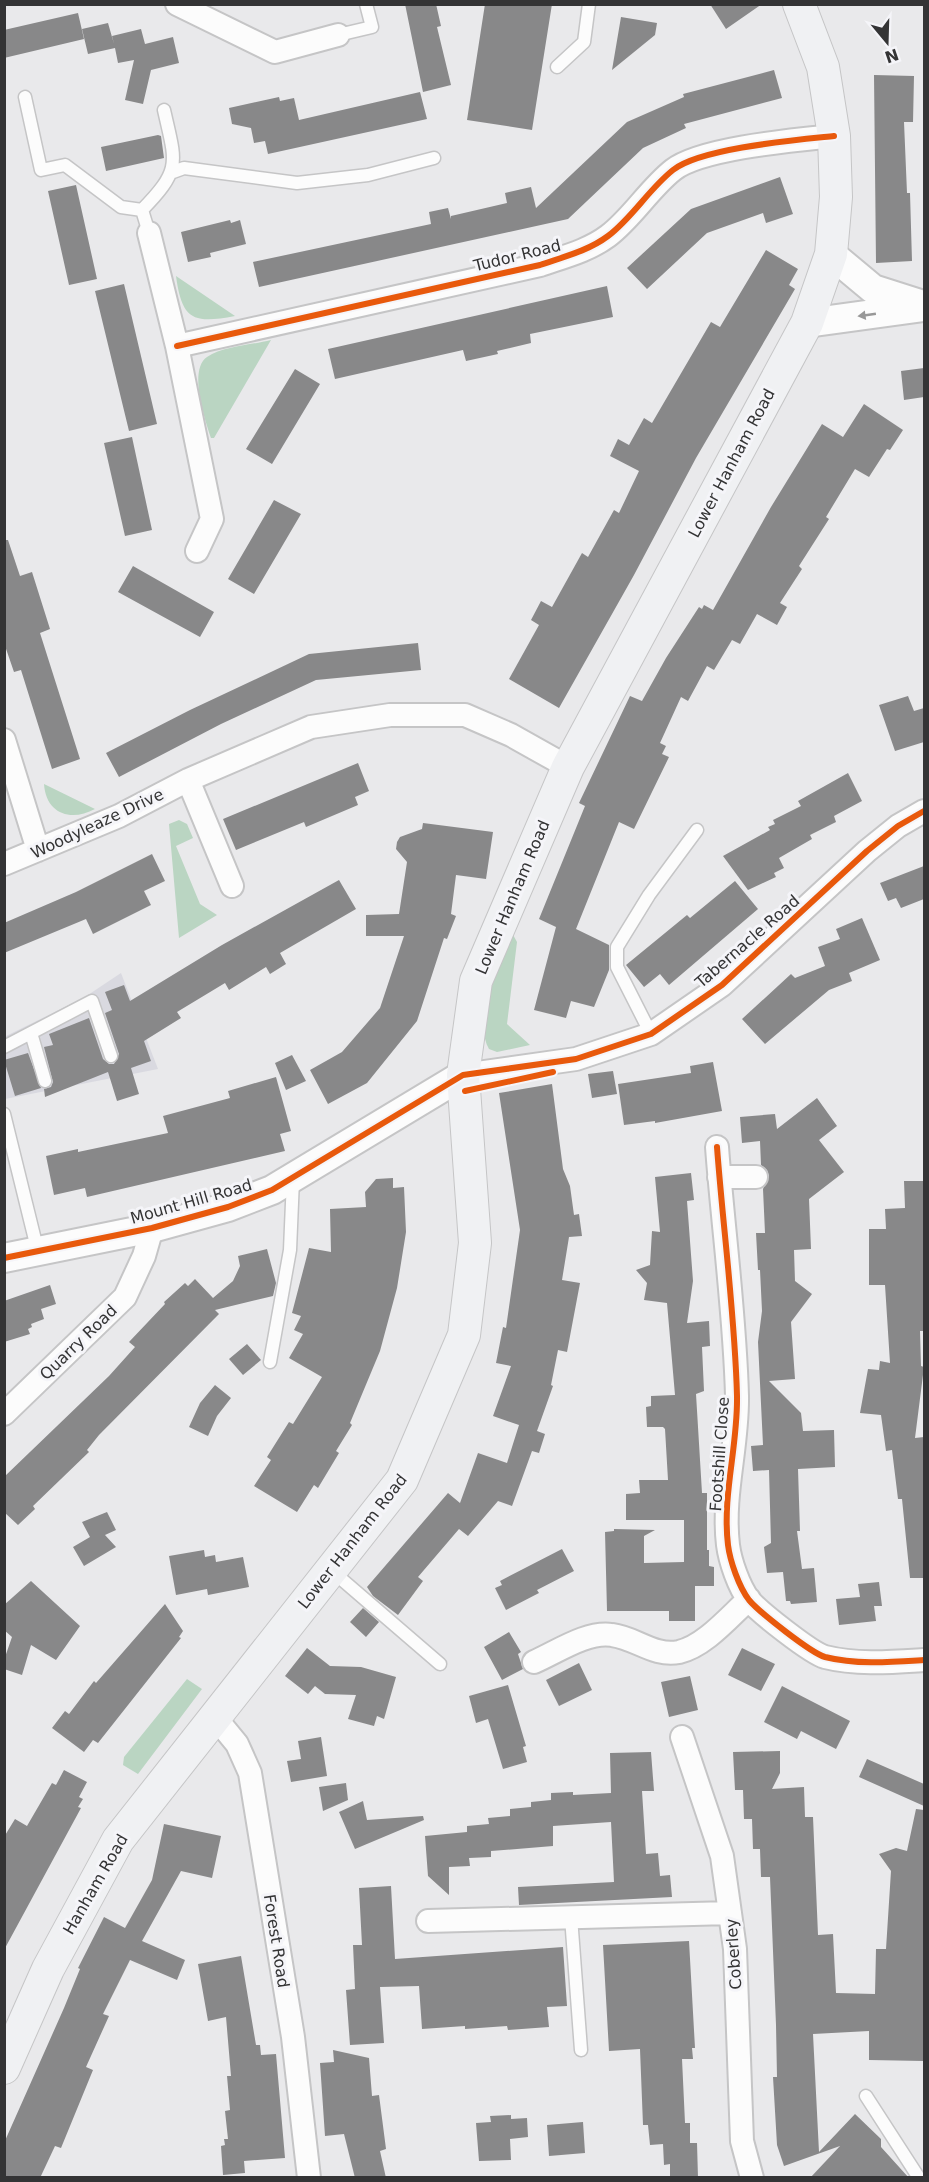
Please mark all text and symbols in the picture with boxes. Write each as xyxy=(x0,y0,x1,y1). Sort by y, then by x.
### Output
north arrow xyxy=(857,12,917,72)
text: N xyxy=(882,45,901,67)
street label: Tudor Road xyxy=(471,235,563,276)
one-way arrow xyxy=(857,310,876,319)
street label: Lower Hanham Road xyxy=(684,386,779,541)
street label: Woodyleaze Drive xyxy=(28,784,167,863)
street label: Lower Hanham Road xyxy=(471,817,554,977)
street label: Tabernacle Road xyxy=(691,891,803,992)
street label: Mount Hill Road xyxy=(128,1175,254,1228)
street label: Quarry Road xyxy=(36,1301,121,1384)
street label: Footshill Close xyxy=(706,1396,733,1512)
street label: Lower Hanham Road xyxy=(294,1470,411,1612)
street label: Hanham Road xyxy=(59,1831,132,1938)
street label: Forest Road xyxy=(260,1893,293,1989)
street label: Coberley xyxy=(722,1918,745,1990)

